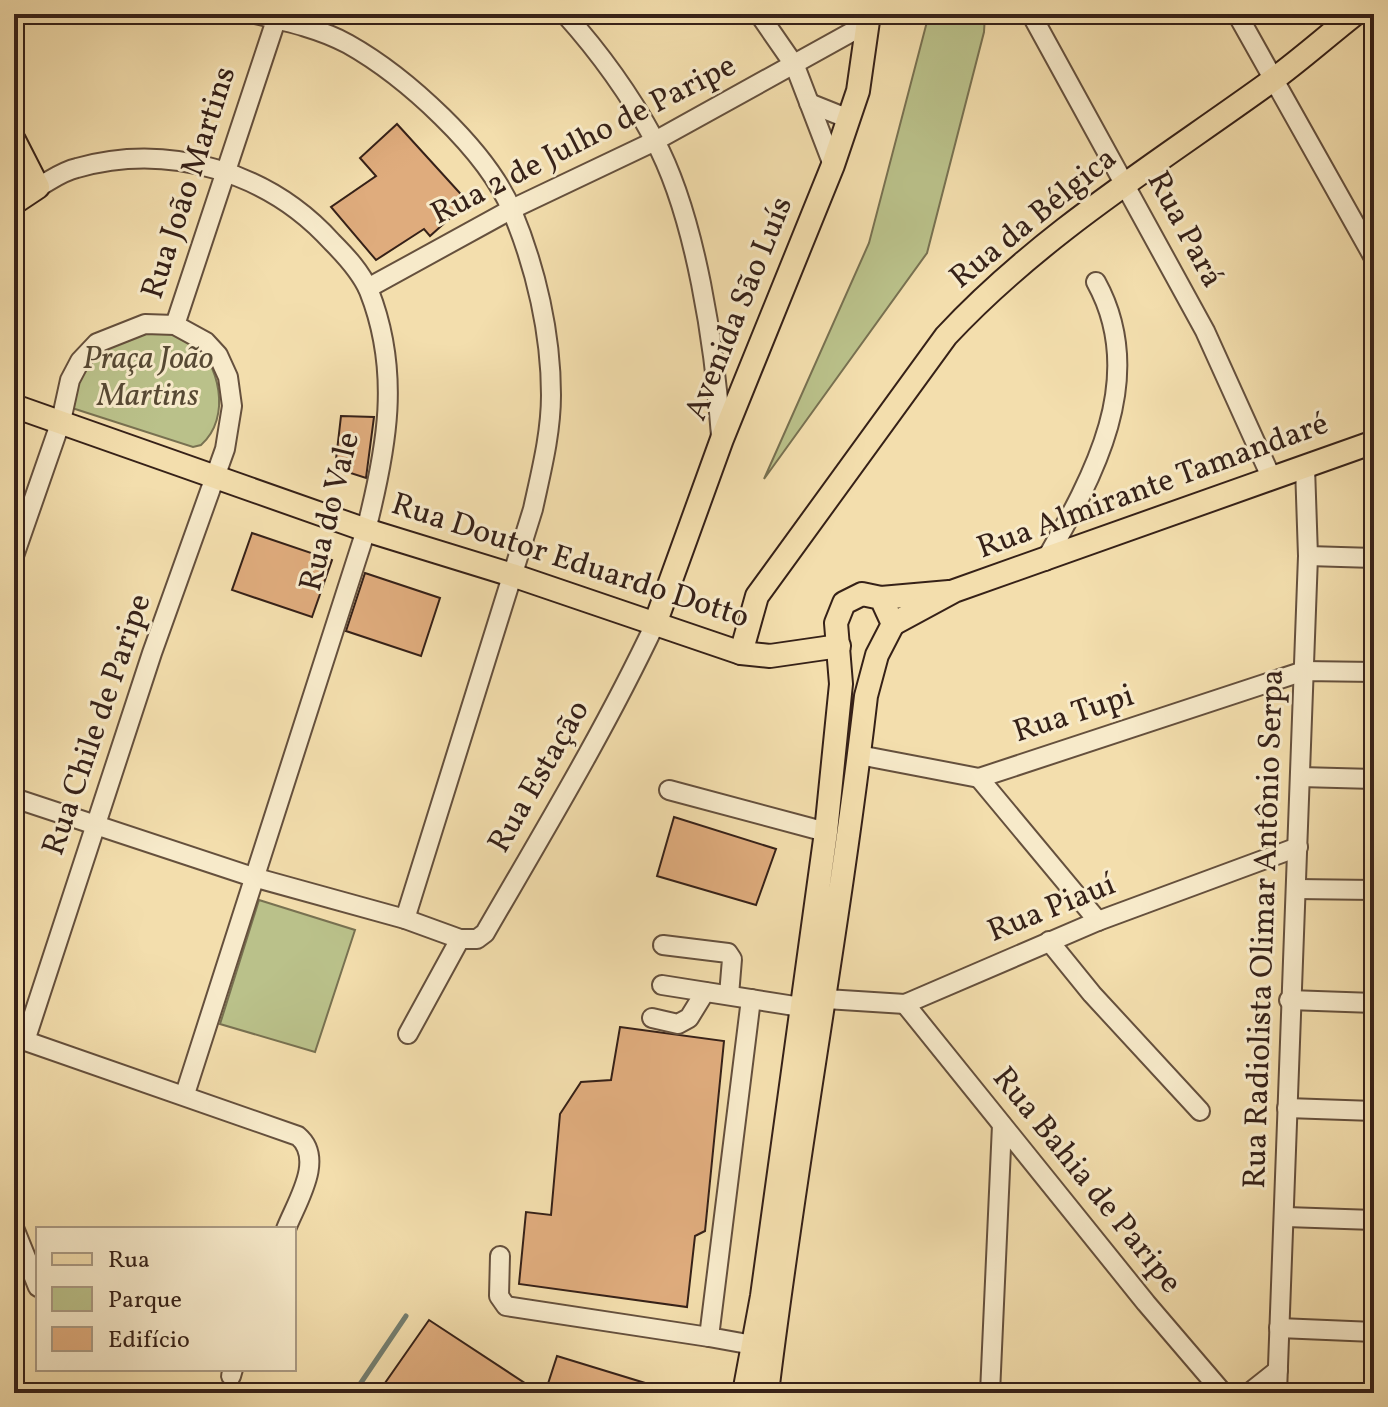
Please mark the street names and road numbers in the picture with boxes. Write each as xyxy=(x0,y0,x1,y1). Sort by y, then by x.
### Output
street label: Rua 2 de Julho de Paripe xyxy=(424,45,744,237)
street label: Rua João Martins xyxy=(132,61,248,305)
street label: Rua da Bélgica xyxy=(941,138,1127,300)
street label: Rua Pará xyxy=(1135,164,1233,296)
street label: Avenida São Luís xyxy=(675,191,805,427)
street label: Rua Almirante Tamandaré xyxy=(971,403,1335,571)
street label: Rua do Vale xyxy=(290,428,372,596)
street label: Rua Doutor Eduardo Dotto xyxy=(385,483,755,641)
street label: Rua Chile de Paripe xyxy=(33,588,163,862)
street label: Rua Radiolista Olimar Antônio Serpa xyxy=(1234,668,1296,1190)
street label: Rua Tupi xyxy=(1008,675,1140,755)
street label: Rua Estação xyxy=(479,693,601,861)
street label: Rua Piauí xyxy=(982,863,1123,955)
street label: Rua Bahia de Paripe xyxy=(981,1058,1191,1304)

